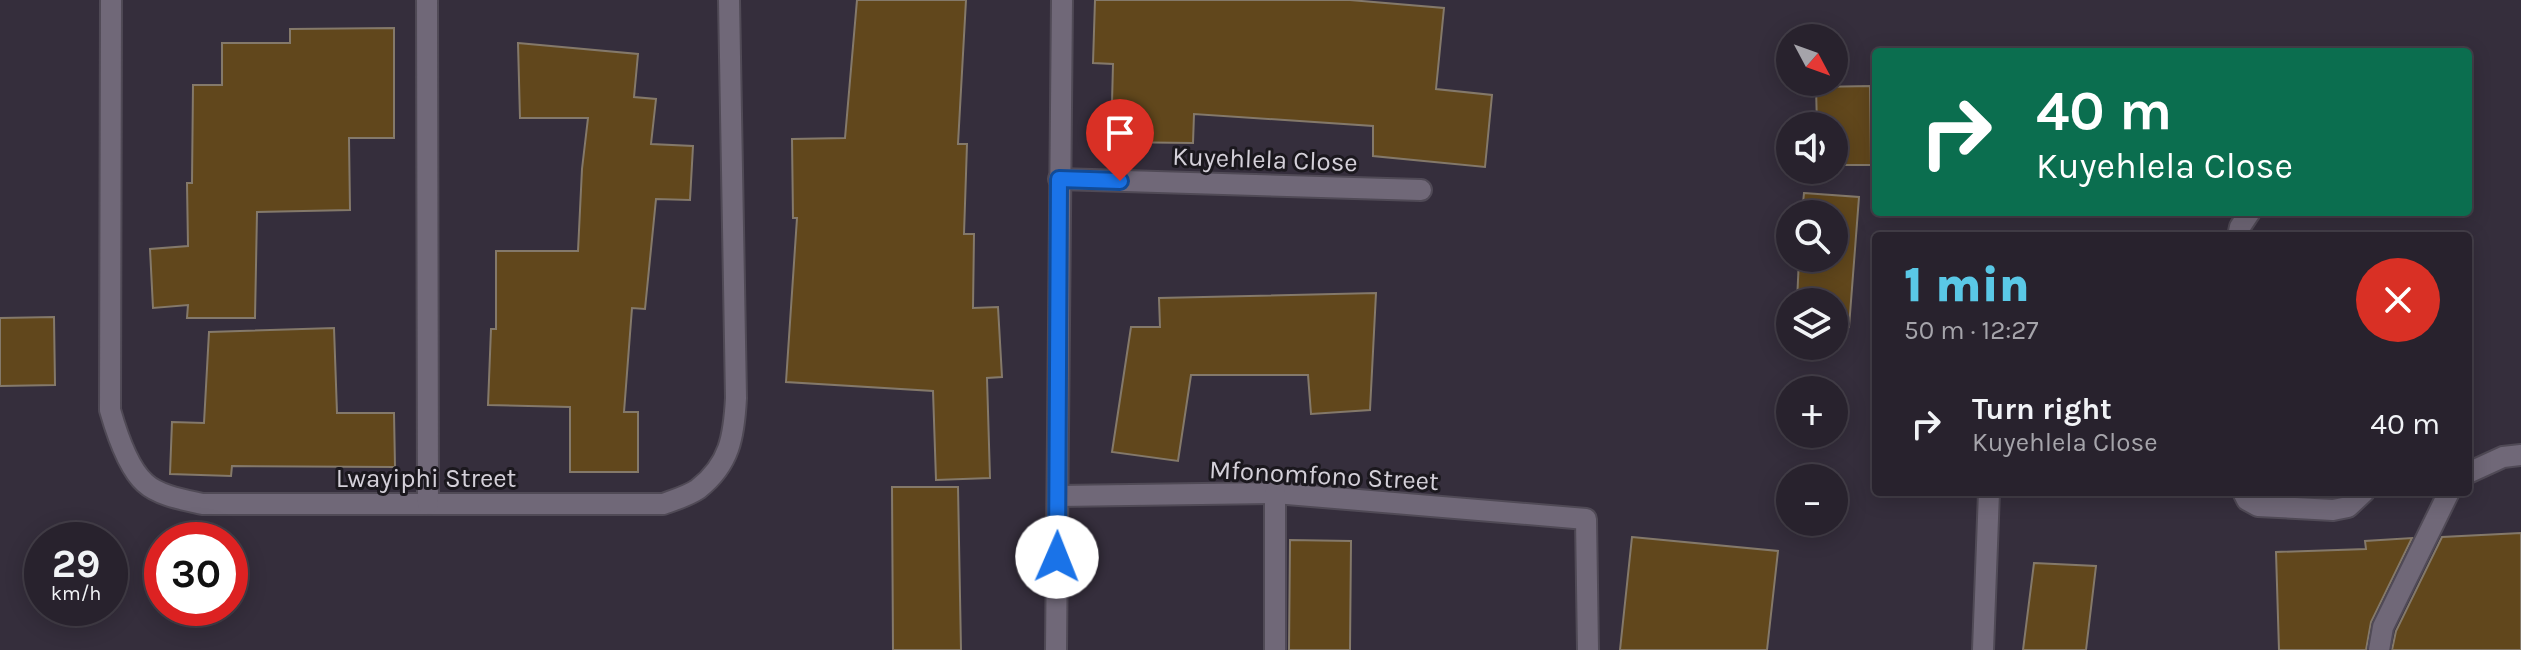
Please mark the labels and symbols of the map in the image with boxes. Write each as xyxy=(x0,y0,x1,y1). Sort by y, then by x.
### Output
north arrow xyxy=(1776,24,1848,96)
pin xyxy=(1086,99,1154,181)
street label: Kuyehlela Close xyxy=(1172,141,1358,178)
street label: Mfonomfono Street xyxy=(1208,454,1440,497)
street label: Lwayiphi Street xyxy=(336,463,517,494)
position arrow xyxy=(1015,515,1099,599)
speed limit sign: 30 xyxy=(144,522,248,626)

